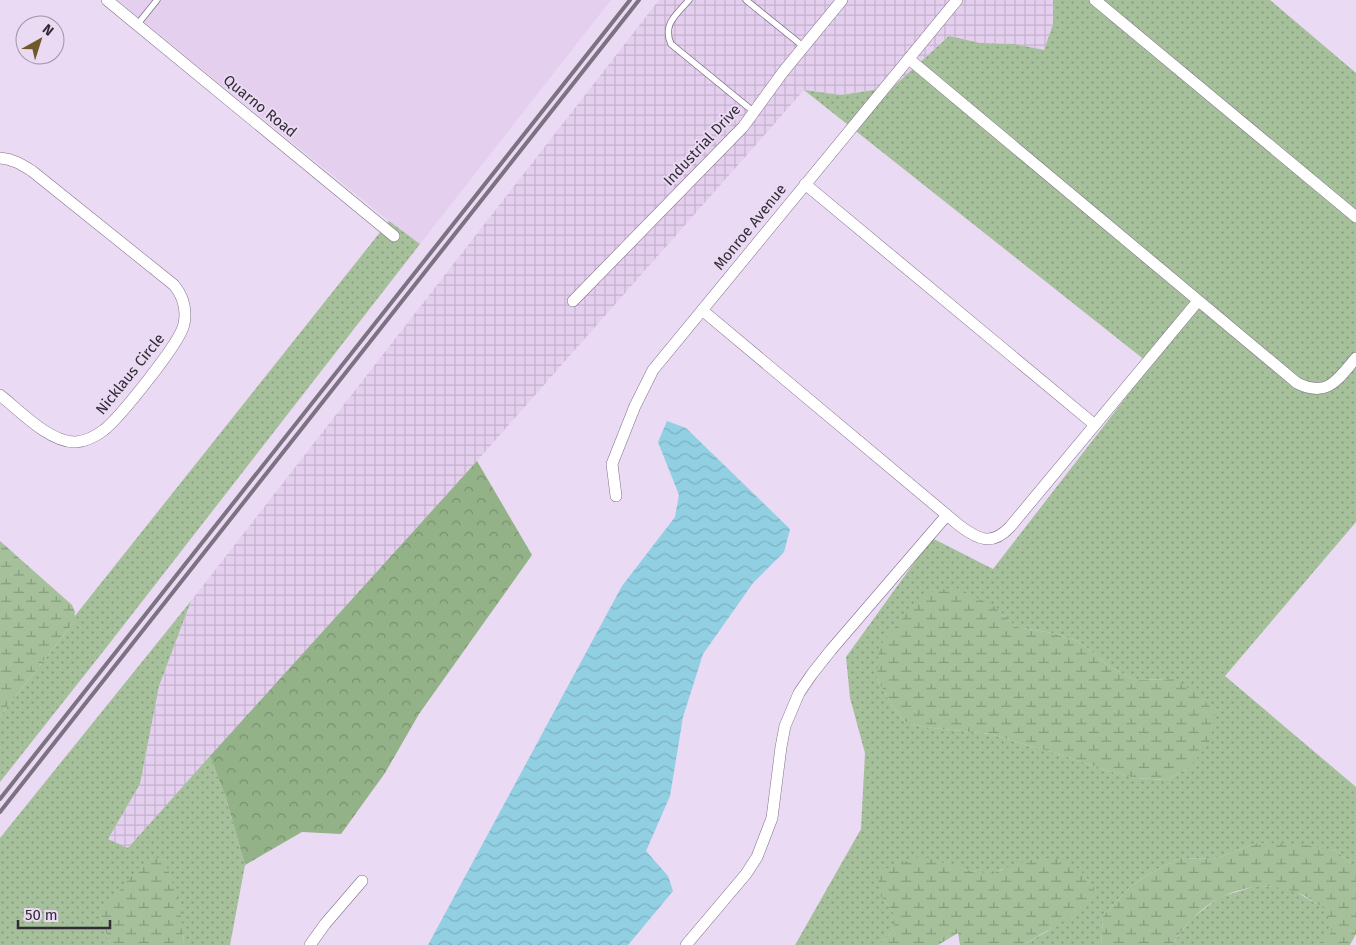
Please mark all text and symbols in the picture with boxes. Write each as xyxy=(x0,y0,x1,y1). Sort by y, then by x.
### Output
north arrow xyxy=(15,15,65,65)
text: N xyxy=(39,21,57,40)
street label: Quarno Road xyxy=(220,71,300,141)
street label: Industrial Drive xyxy=(660,100,744,190)
street label: Monroe Avenue xyxy=(710,180,790,274)
street label: Nicklaus Circle xyxy=(92,330,168,418)
scale bar xyxy=(18,898,110,930)
text: 50 m xyxy=(25,906,58,924)

